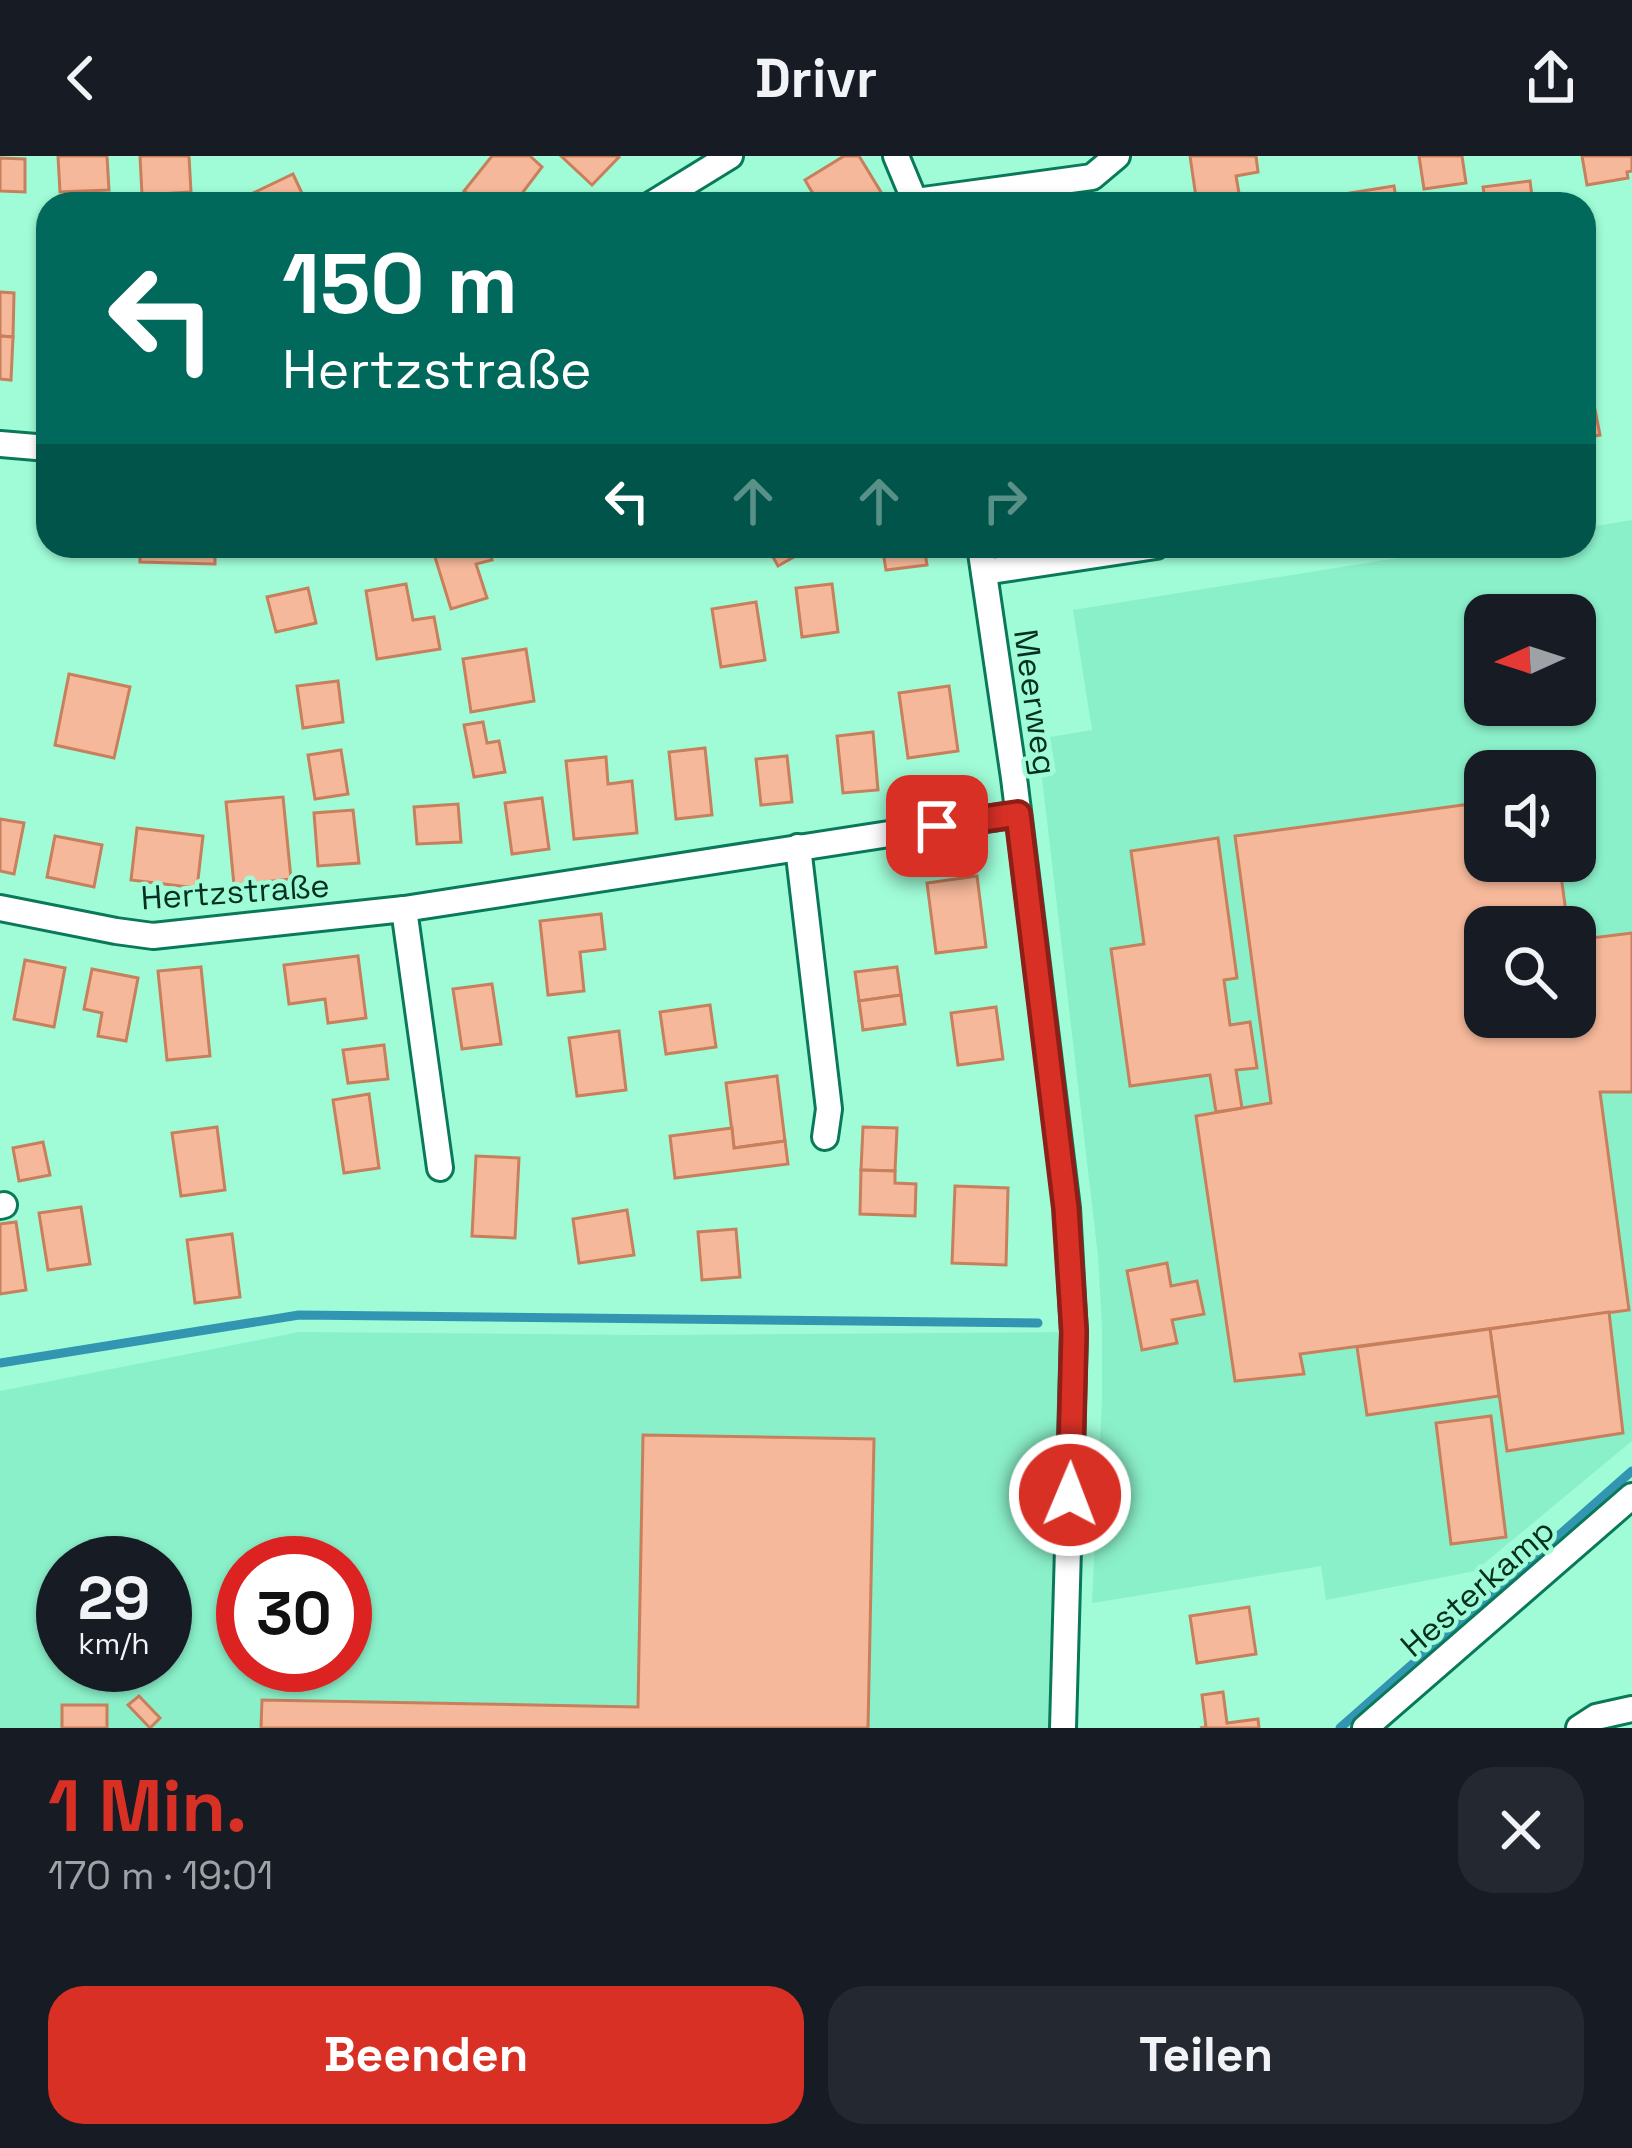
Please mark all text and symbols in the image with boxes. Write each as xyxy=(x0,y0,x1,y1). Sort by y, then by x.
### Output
text: Drivr xyxy=(755,44,877,113)
icon: back xyxy=(48,45,114,111)
icon: share xyxy=(1518,45,1584,111)
text: 150 m xyxy=(282,230,518,338)
icon: left xyxy=(84,240,240,396)
text: Hertzstraße xyxy=(282,335,592,404)
icon: left xyxy=(594,468,660,534)
icon: ahead xyxy=(720,468,786,534)
icon: ahead xyxy=(846,468,912,534)
icon: right xyxy=(972,468,1038,534)
north arrow xyxy=(1464,594,1596,726)
map controls xyxy=(1464,594,1596,1038)
street label: Meerweg xyxy=(1004,626,1066,778)
button: sound xyxy=(1464,750,1596,882)
pin xyxy=(886,775,988,877)
icon: arrive xyxy=(904,793,970,859)
street label: Hertzstraße xyxy=(139,864,331,920)
button: search xyxy=(1464,906,1596,1038)
position arrow xyxy=(1007,1432,1133,1558)
street label: Hesterkamp xyxy=(1392,1509,1563,1666)
speed limit sign: 30 xyxy=(216,1536,372,1692)
text: 29 xyxy=(78,1560,150,1637)
text: km/h xyxy=(78,1624,150,1663)
text: 1 Min. xyxy=(48,1760,247,1852)
button: close xyxy=(1458,1767,1584,1893)
text: 170 m · 19:01 xyxy=(48,1851,273,1900)
button: Beenden xyxy=(48,1986,804,2124)
button: Teilen xyxy=(828,1986,1584,2124)

